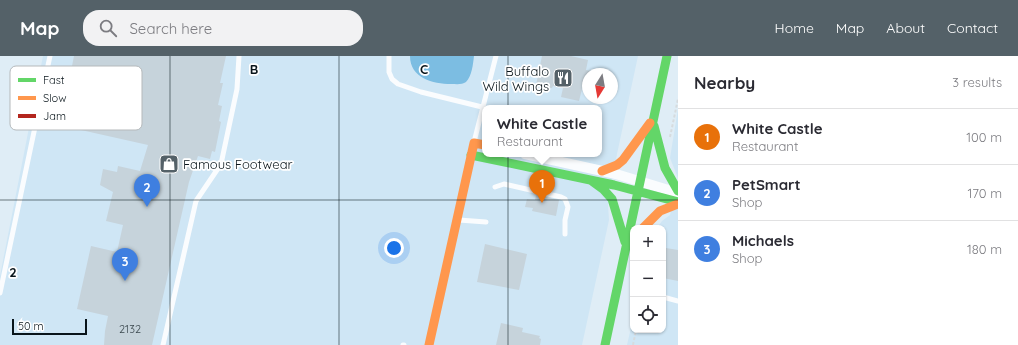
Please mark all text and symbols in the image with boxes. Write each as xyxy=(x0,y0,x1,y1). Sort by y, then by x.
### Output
search box xyxy=(83,10,363,46)
text: Map xyxy=(20,16,59,40)
icon: search xyxy=(97,17,119,39)
text: Search here xyxy=(129,19,212,38)
text: Home xyxy=(775,19,814,37)
text: Map xyxy=(836,19,864,37)
text: About xyxy=(886,19,925,37)
text: Contact xyxy=(947,19,998,37)
text: B xyxy=(250,61,258,77)
text: C xyxy=(420,61,428,77)
place label: Buffalo Wild Wings xyxy=(482,63,549,94)
legend xyxy=(10,66,142,130)
restaurant icon: Buffalo Wild Wings xyxy=(552,67,574,89)
north arrow xyxy=(582,68,618,104)
text: Nearby xyxy=(694,72,755,93)
text: Fast xyxy=(43,73,65,87)
text: 3 results xyxy=(952,74,1002,90)
text: Slow xyxy=(43,91,67,105)
popup xyxy=(482,105,602,157)
text: Jam xyxy=(43,109,66,123)
text: White Castle xyxy=(497,114,587,133)
text: White Castle xyxy=(732,119,823,138)
text: 1 xyxy=(704,129,710,145)
text: 100 m xyxy=(966,129,1002,145)
text: Restaurant xyxy=(497,133,563,149)
text: Restaurant xyxy=(732,138,798,154)
shop icon: Famous Footwear xyxy=(158,153,180,175)
place label: Famous Footwear xyxy=(183,156,293,172)
pin: 1 xyxy=(529,170,555,203)
pin: 2 xyxy=(134,174,160,207)
text: PetSmart xyxy=(732,175,801,194)
text: 2 xyxy=(703,185,711,201)
text: 170 m xyxy=(967,185,1002,201)
text: Shop xyxy=(732,194,762,210)
map controls xyxy=(630,225,666,333)
button: + xyxy=(630,225,666,261)
text: Michaels xyxy=(732,231,794,250)
your location xyxy=(384,238,404,258)
text: 3 xyxy=(704,241,710,257)
text: 180 m xyxy=(967,241,1002,257)
pin: 3 xyxy=(112,248,138,281)
text: Shop xyxy=(732,250,762,266)
button: − xyxy=(630,261,666,297)
text: 2 xyxy=(9,264,17,280)
button: locate xyxy=(630,297,666,333)
scale bar xyxy=(12,317,87,336)
text: 50 m xyxy=(18,319,44,333)
house number: 2132 xyxy=(119,322,141,336)

